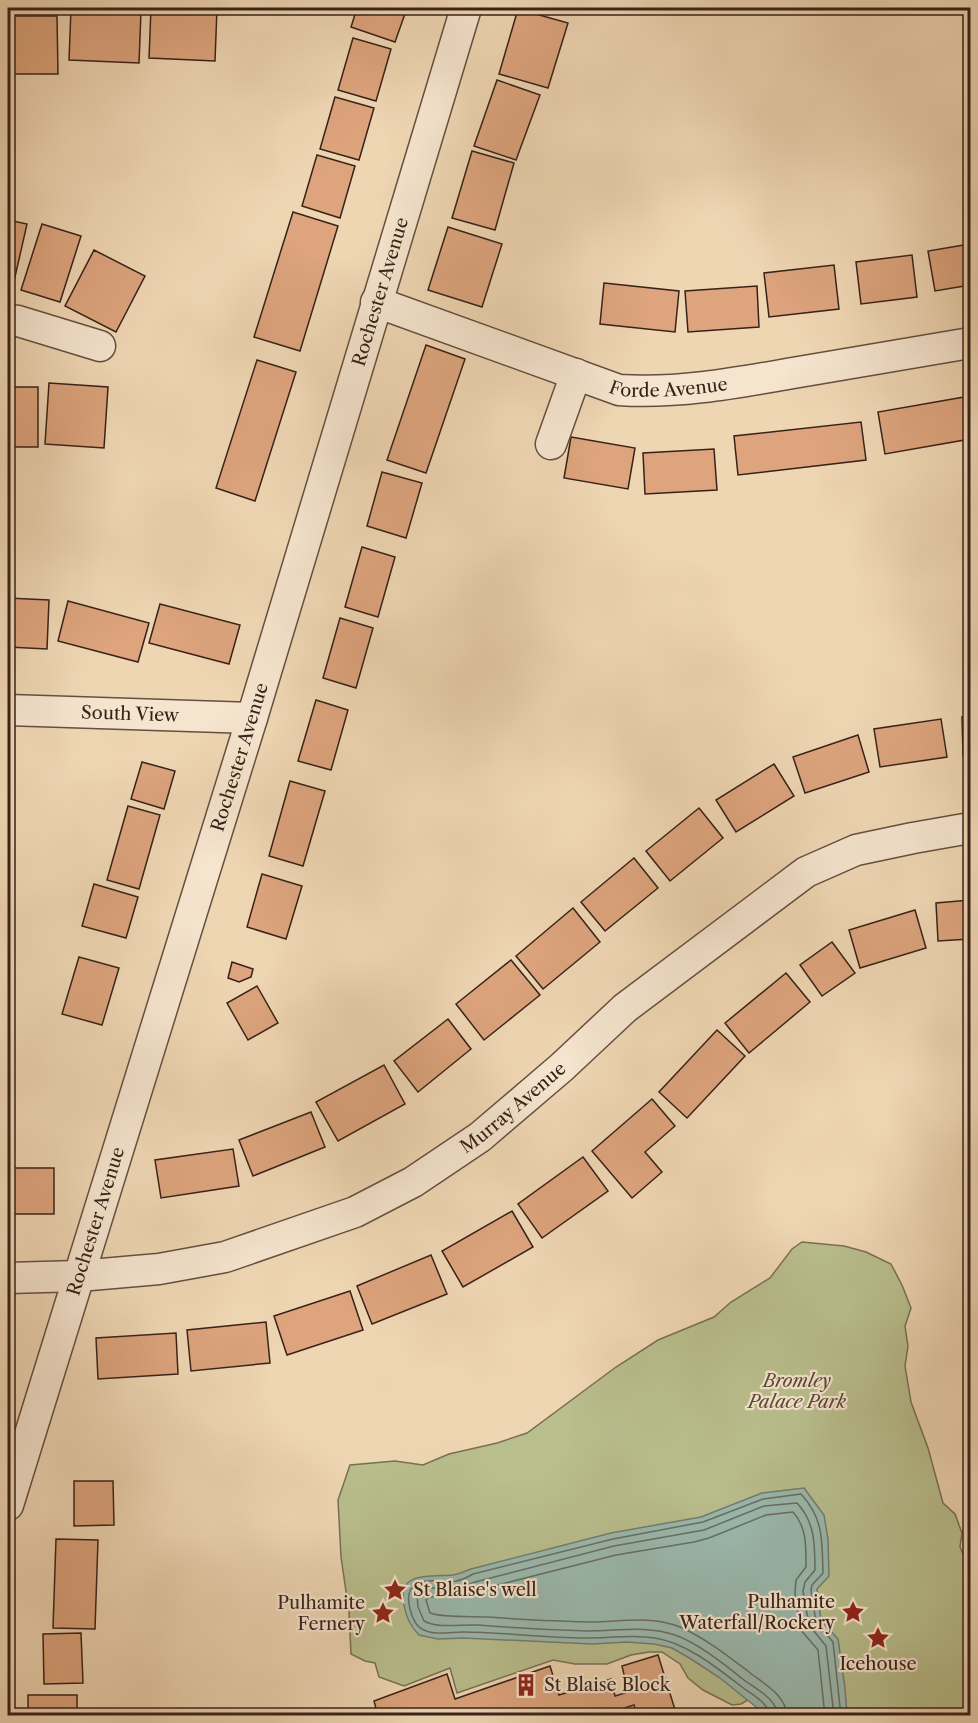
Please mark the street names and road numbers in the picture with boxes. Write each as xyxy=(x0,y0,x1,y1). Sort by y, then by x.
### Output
street label: Rochester Avenue xyxy=(348,215,413,369)
street label: Forde Avenue xyxy=(606,373,729,402)
street label: Rochester Avenue xyxy=(206,680,273,834)
street label: South View xyxy=(81,701,180,727)
street label: Murray Avenue xyxy=(456,1058,570,1158)
street label: Rochester Avenue xyxy=(63,1144,129,1298)

